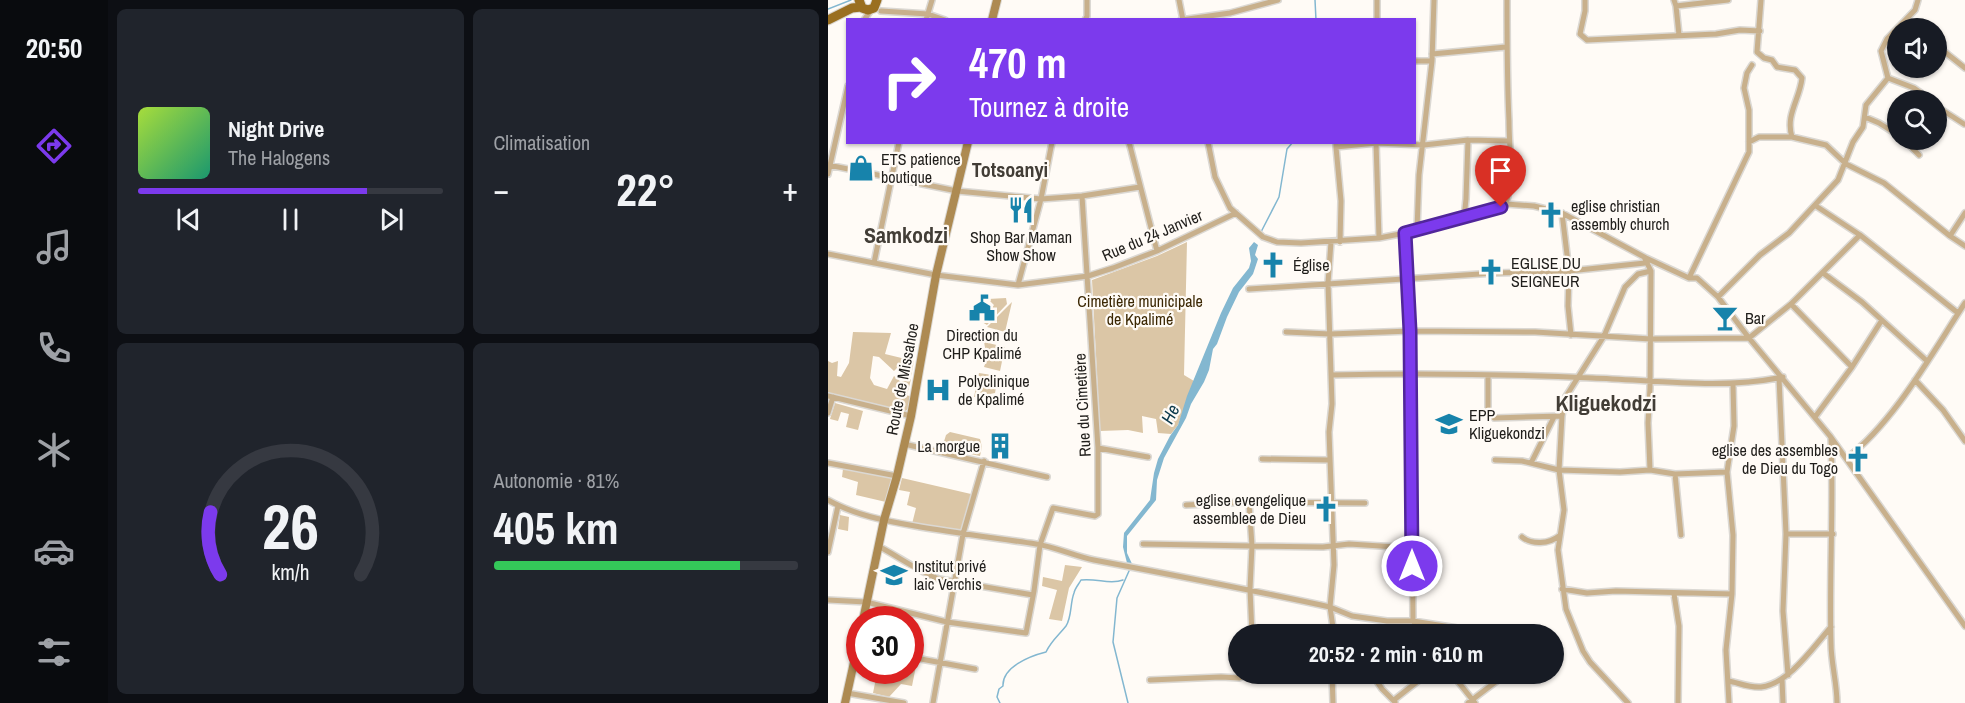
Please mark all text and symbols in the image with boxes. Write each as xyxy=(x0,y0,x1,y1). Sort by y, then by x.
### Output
map controls xyxy=(1887,18,1947,150)
button: sound xyxy=(1887,18,1947,78)
text: 20:50 xyxy=(26,30,82,66)
text: 470 m xyxy=(969,35,1067,91)
icon: right xyxy=(870,42,948,120)
text: Tournez à droite xyxy=(969,89,1129,125)
button: search xyxy=(1887,90,1947,150)
text: Night Drive xyxy=(228,114,324,144)
icon: directions xyxy=(33,125,75,167)
text: Climatisation xyxy=(494,129,590,156)
text: The Halogens xyxy=(228,144,330,171)
pin xyxy=(1475,145,1526,207)
place label: ETS patience boutique xyxy=(881,148,961,188)
shop icon: ETS patience boutique xyxy=(846,153,876,183)
icon: arrive xyxy=(1484,154,1517,187)
district label: Totsoanyi xyxy=(972,156,1048,183)
text: 22° xyxy=(616,159,675,220)
text: − xyxy=(494,167,509,211)
text: + xyxy=(782,167,798,211)
restaurant icon: Shop Bar Maman Show Show xyxy=(1006,195,1036,225)
place label: eglise christian assembly church xyxy=(1571,195,1669,235)
church icon: eglise christian assembly church xyxy=(1536,200,1566,230)
icon: previous xyxy=(172,203,205,236)
icon: pause xyxy=(274,203,307,236)
icon: next xyxy=(375,203,408,236)
street label: Rue du 24 Janvier xyxy=(1098,204,1206,266)
district label: Samkodzi xyxy=(864,220,948,250)
icon: music xyxy=(33,226,75,268)
place label: Shop Bar Maman Show Show xyxy=(970,226,1072,266)
church icon: Église xyxy=(1258,250,1288,280)
place label: EGLISE DU SEIGNEUR xyxy=(1511,252,1581,292)
place label: Église xyxy=(1293,254,1329,276)
church icon: EGLISE DU SEIGNEUR xyxy=(1476,257,1506,287)
park label: Cimetière municipale de Kpalimé xyxy=(1077,290,1203,330)
public building icon: Direction du CHP Kpalimé xyxy=(967,293,997,323)
bar icon: Bar xyxy=(1710,303,1740,333)
place label: Bar xyxy=(1745,307,1766,329)
street label: Route de Missahoe xyxy=(880,321,924,437)
place label: Direction du CHP Kpalimé xyxy=(942,324,1022,364)
icon: phone xyxy=(33,327,75,369)
street label: Rue du Cimetière xyxy=(1068,353,1096,457)
place label: Polyclinique de Kpalimé xyxy=(958,370,1029,410)
hospital icon: Polyclinique de Kpalimé xyxy=(923,375,953,405)
district label: Kliguekodzi xyxy=(1555,388,1657,418)
water label: He xyxy=(1155,400,1185,428)
place label: EPP Kliguekondzi xyxy=(1469,404,1545,444)
school or university icon: EPP Kliguekondzi xyxy=(1434,409,1464,439)
icon: climate xyxy=(33,429,75,471)
building icon: La morgue xyxy=(985,431,1015,461)
place label: La morgue xyxy=(917,435,980,457)
place label: eglise des assembles de Dieu du Togo xyxy=(1712,439,1838,479)
church icon: eglise des assembles de Dieu du Togo xyxy=(1843,444,1873,474)
text: Autonomie · 81% xyxy=(494,467,619,494)
text: 26 xyxy=(262,484,319,568)
place label: eglise evengelique assemblee de Dieu xyxy=(1193,489,1306,529)
church icon: eglise evengelique assemblee de Dieu xyxy=(1311,494,1341,524)
text: 405 km xyxy=(494,497,619,558)
icon: car xyxy=(33,530,75,572)
position arrow xyxy=(1380,534,1444,598)
place label: Institut privé laic Verchis xyxy=(914,555,986,595)
text: km/h xyxy=(271,559,309,588)
school or university icon: Institut privé laic Verchis xyxy=(879,560,909,590)
speed limit sign: 30 xyxy=(846,606,924,684)
icon: filters xyxy=(33,631,75,673)
text: 20:52 · 2 min · 610 m xyxy=(1309,639,1483,669)

